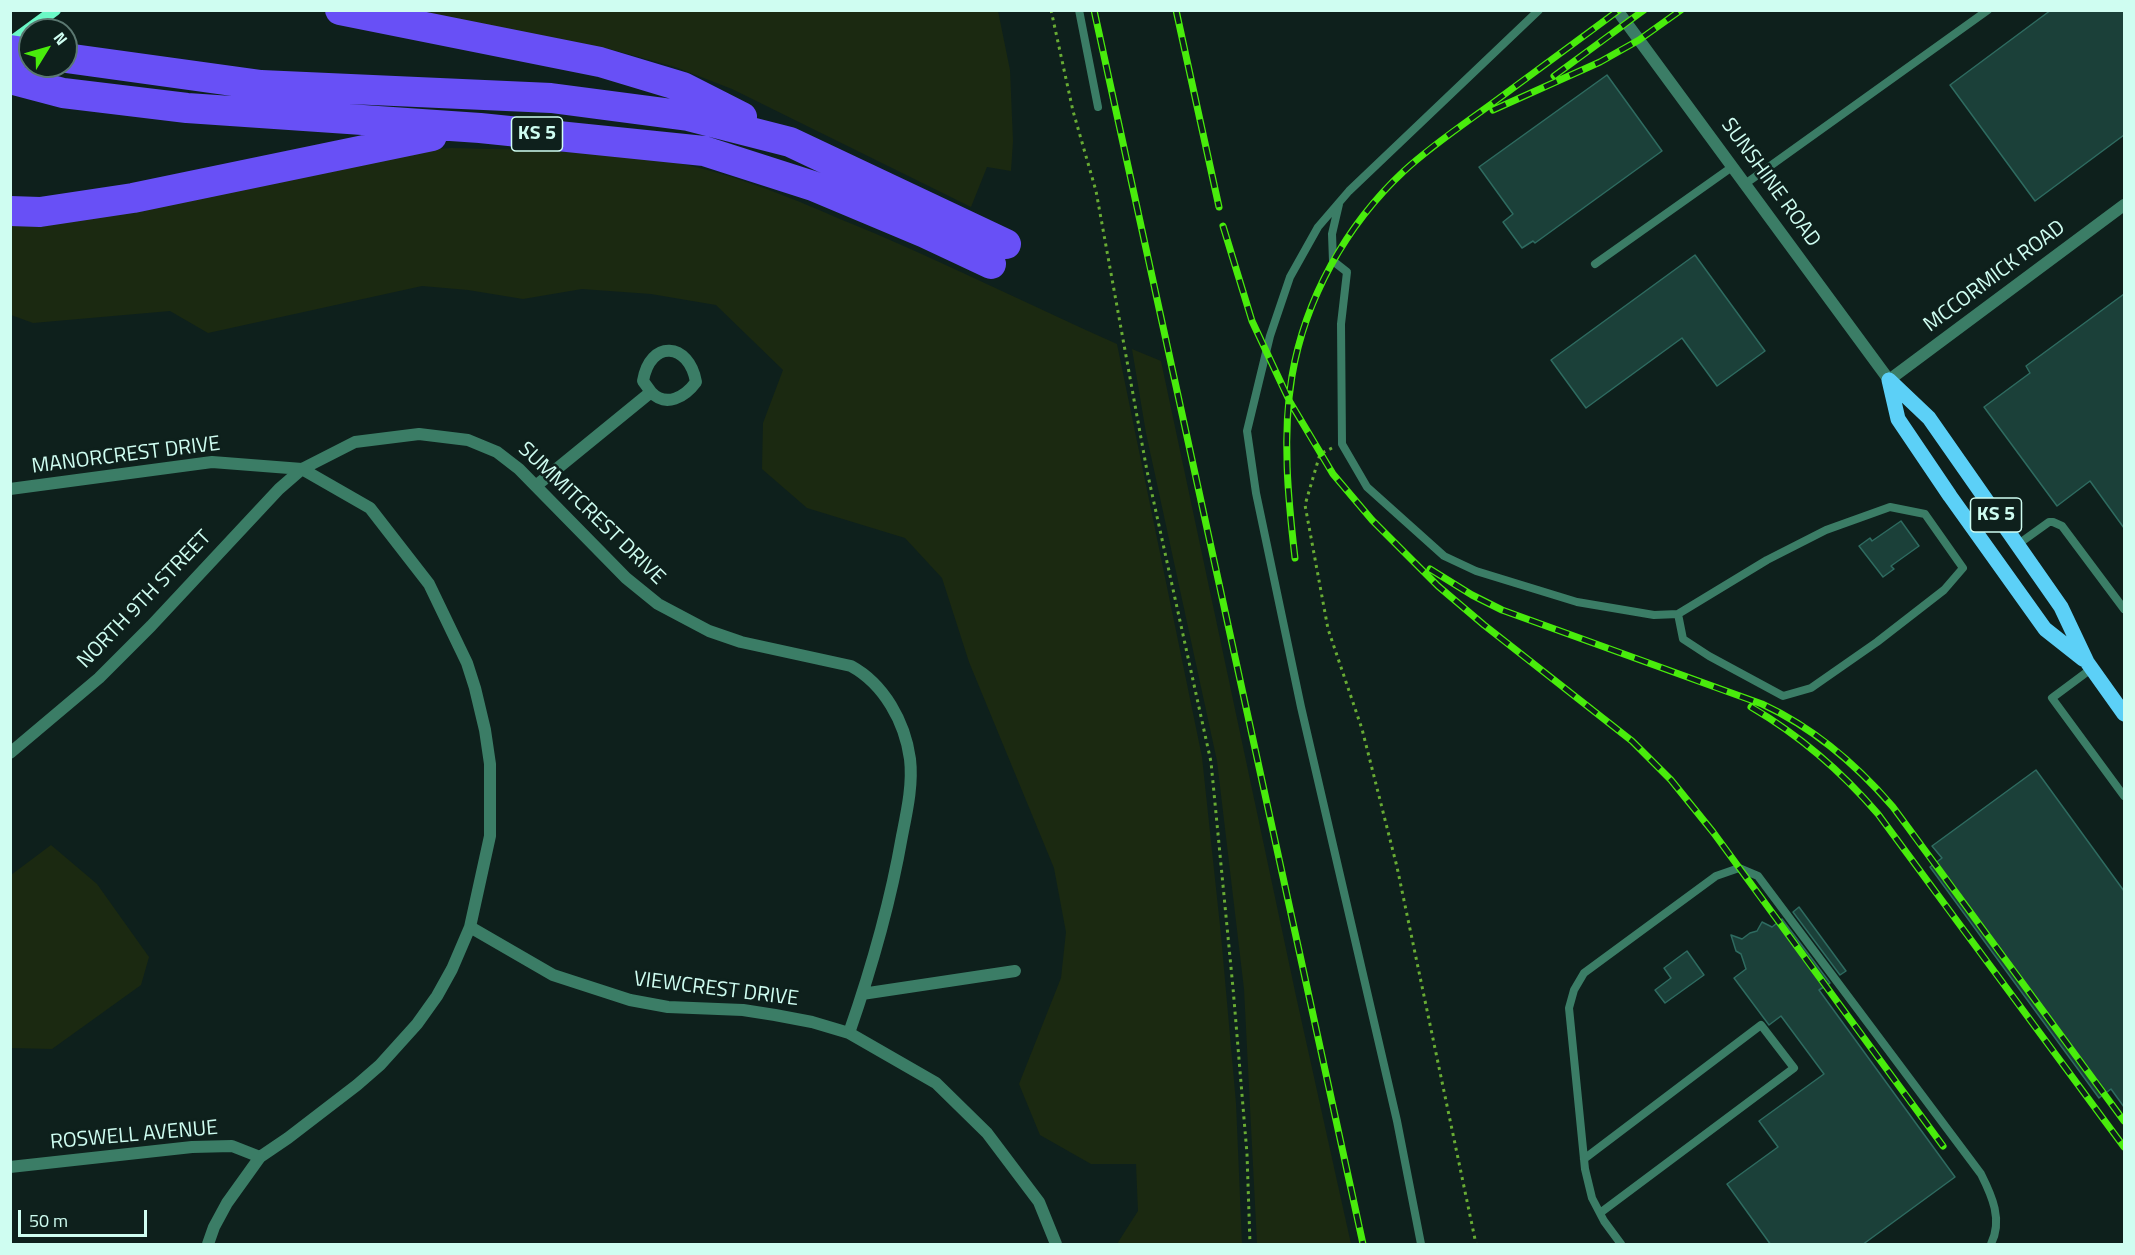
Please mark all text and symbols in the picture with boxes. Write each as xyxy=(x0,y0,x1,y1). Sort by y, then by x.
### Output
north arrow xyxy=(18,18,78,78)
text: N xyxy=(48,27,74,50)
street label: SUNSHINE ROAD xyxy=(1715,114,1825,252)
road number: KS 5 xyxy=(512,117,562,151)
street label: MCCORMICK ROAD xyxy=(1919,216,2071,338)
street label: MANORCREST DRIVE xyxy=(30,432,222,480)
street label: SUMMITCREST DRIVE xyxy=(512,437,670,591)
road number: KS 5 xyxy=(1970,498,2022,532)
street label: NORTH 9TH STREET xyxy=(73,526,217,674)
street label: VIEWCREST DRIVE xyxy=(632,967,800,1013)
street label: ROSWELL AVENUE xyxy=(49,1116,219,1156)
scale bar xyxy=(21,1198,150,1236)
text: 50 m xyxy=(29,1207,68,1234)

